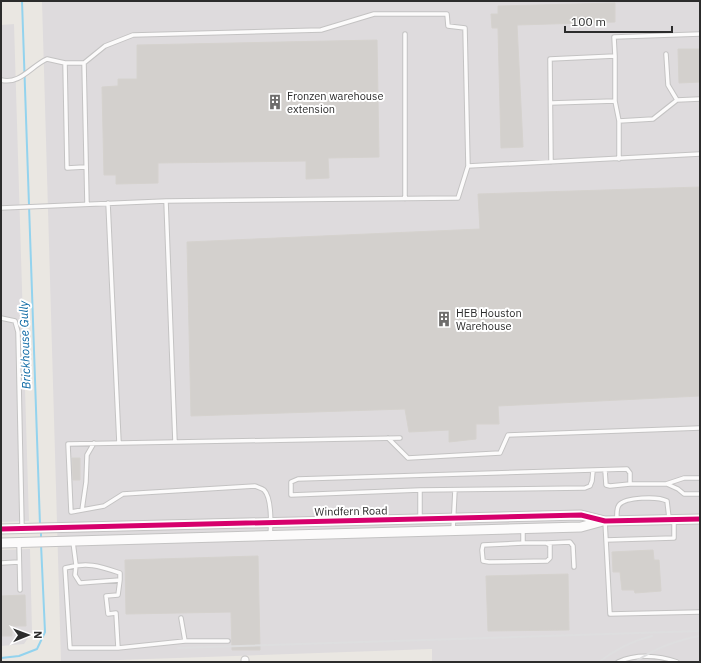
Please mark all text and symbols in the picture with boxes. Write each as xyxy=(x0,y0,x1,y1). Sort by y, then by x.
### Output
scale bar xyxy=(565,8,672,34)
text: 100 m xyxy=(571,14,606,29)
place label: Fronzen warehouse extension xyxy=(287,89,384,116)
building icon: Fronzen warehouse extension xyxy=(266,93,284,111)
water label: Brickhouse Gully xyxy=(15,299,34,390)
place label: HEB Houston Warehouse xyxy=(456,306,522,333)
building icon: HEB Houston Warehouse xyxy=(435,310,453,328)
street label: Windfern Road xyxy=(314,503,388,519)
north arrow xyxy=(8,615,48,655)
text: N xyxy=(31,631,45,639)

